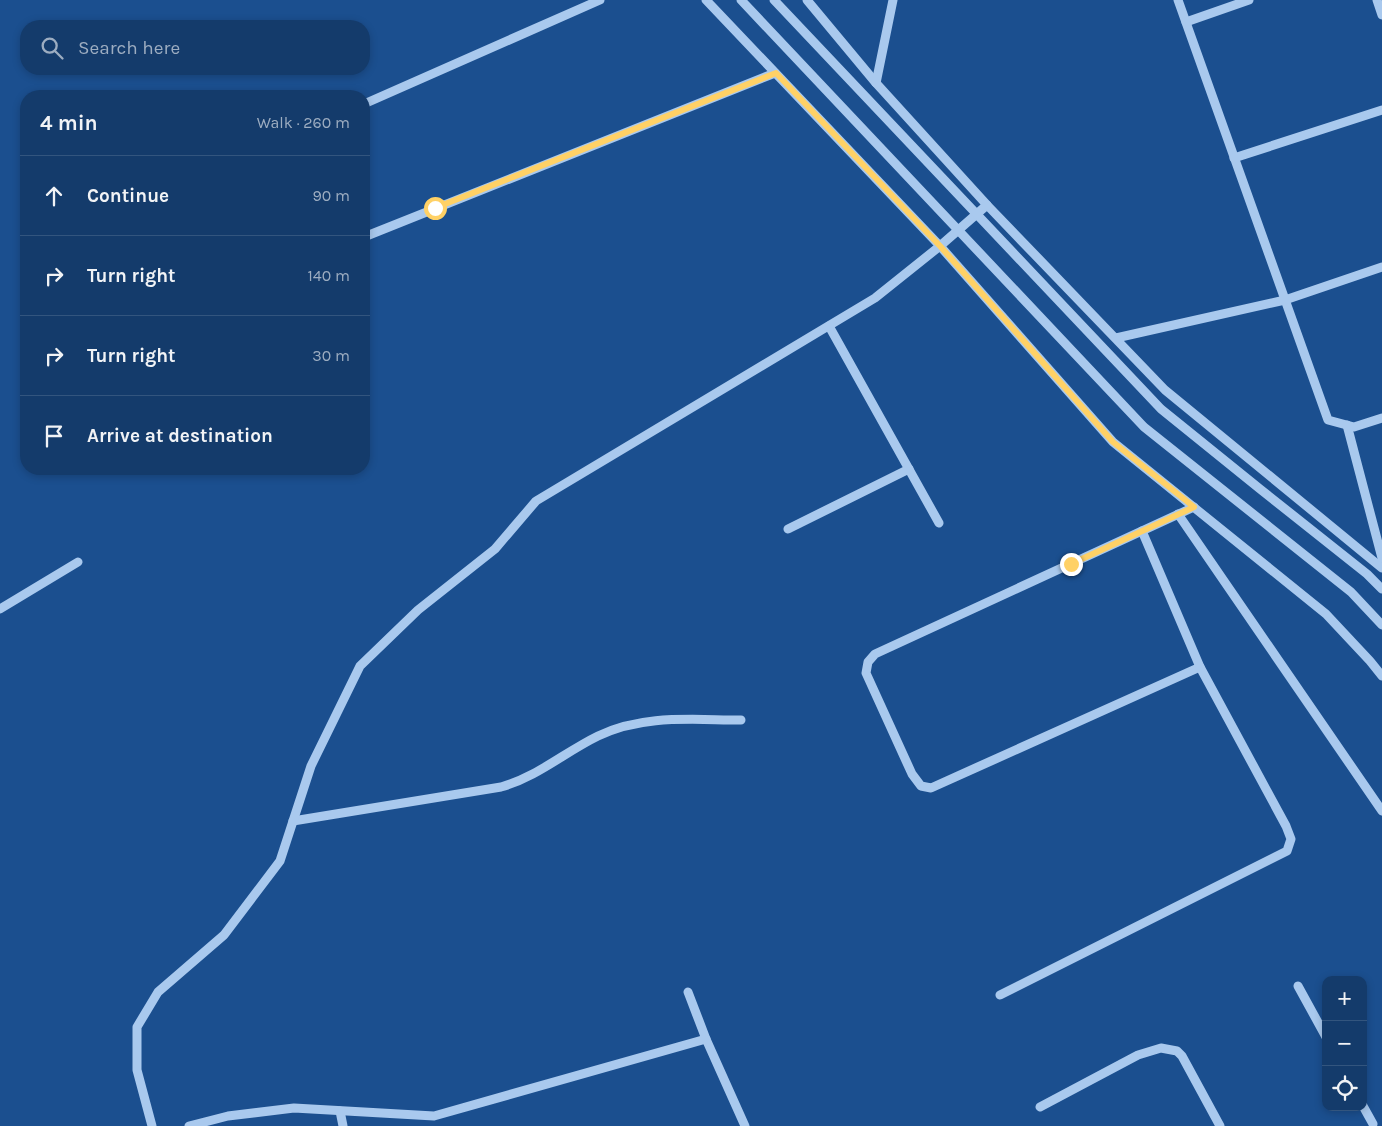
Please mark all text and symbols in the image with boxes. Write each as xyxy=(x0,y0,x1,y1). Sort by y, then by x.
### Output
search box xyxy=(20,20,370,75)
icon: search xyxy=(38,34,66,62)
text: Search here xyxy=(78,37,180,59)
text: 4 min xyxy=(40,111,98,135)
text: Walk · 260 m xyxy=(257,113,350,132)
icon: ahead xyxy=(40,182,68,210)
text: Continue xyxy=(87,185,169,207)
text: 90 m xyxy=(312,186,350,205)
route start xyxy=(424,197,447,220)
icon: right xyxy=(40,262,68,290)
text: Turn right xyxy=(87,265,176,287)
text: 140 m xyxy=(308,266,350,285)
icon: right xyxy=(40,342,68,370)
text: Turn right xyxy=(87,345,176,367)
text: 30 m xyxy=(312,346,350,365)
icon: arrive xyxy=(40,422,68,450)
text: Arrive at destination xyxy=(87,425,273,447)
route end xyxy=(1060,553,1083,576)
map controls xyxy=(1322,976,1367,1111)
button: + xyxy=(1322,976,1367,1021)
button: − xyxy=(1322,1021,1367,1066)
button: locate xyxy=(1322,1066,1367,1111)

